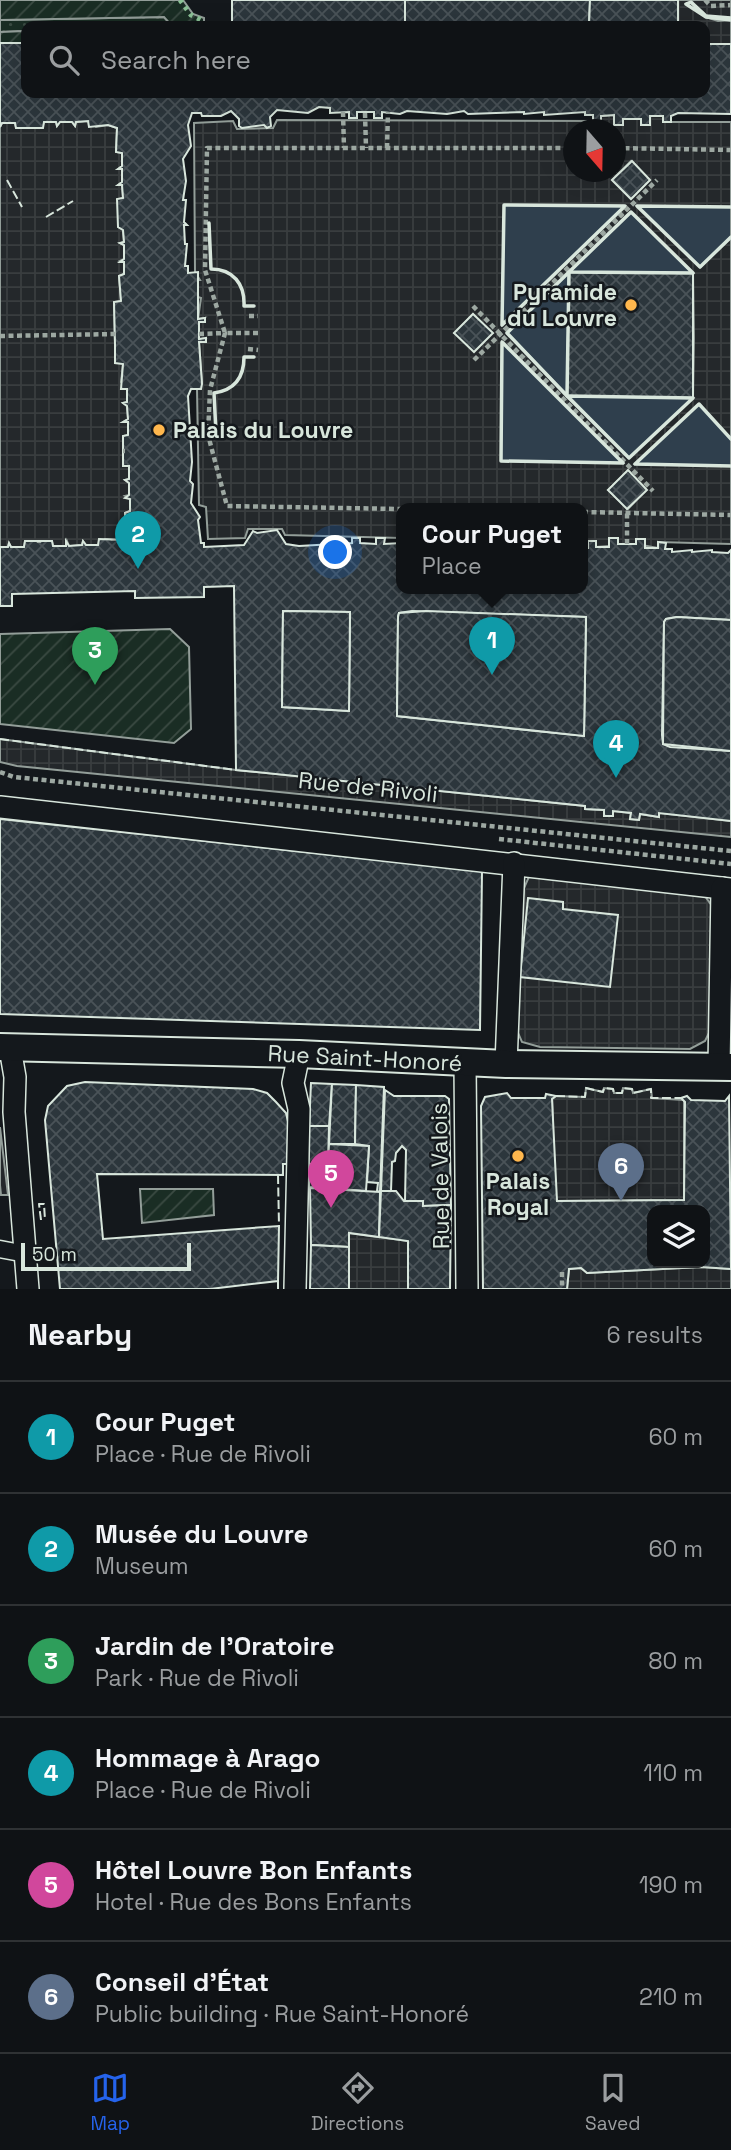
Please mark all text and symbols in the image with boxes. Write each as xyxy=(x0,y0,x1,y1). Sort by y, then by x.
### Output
search box xyxy=(21,21,710,98)
icon: search xyxy=(45,41,83,79)
text: Search here xyxy=(101,43,251,77)
north arrow xyxy=(563,119,626,182)
place label: Pyramide du Louvre xyxy=(507,277,617,333)
marker: Pyramide du Louvre xyxy=(623,297,639,313)
place label: Palais du Louvre xyxy=(173,415,353,445)
marker: Palais du Louvre xyxy=(151,422,167,438)
popup xyxy=(396,503,588,594)
pin: 2 xyxy=(115,511,161,569)
text: Cour Puget xyxy=(422,517,562,551)
your location xyxy=(318,535,352,569)
text: Place xyxy=(422,551,482,581)
pin: 1 xyxy=(469,617,515,675)
pin: 3 xyxy=(72,627,118,685)
pin: 4 xyxy=(593,720,639,778)
street label: Rue de Rivoli xyxy=(297,765,439,809)
street label: Rue Saint-Honoré xyxy=(267,1038,463,1078)
street label: Rue de Valois xyxy=(424,1103,456,1249)
pin: 6 xyxy=(598,1143,644,1201)
marker: Palais Royal xyxy=(510,1148,526,1164)
pin: 5 xyxy=(308,1150,354,1208)
place label: Palais Royal xyxy=(486,1166,550,1222)
map controls xyxy=(647,1205,710,1268)
button: layers xyxy=(647,1205,710,1268)
scale bar xyxy=(21,1240,191,1272)
text: 50 m xyxy=(32,1242,77,1267)
text: Nearby xyxy=(28,1315,132,1354)
text: 6 results xyxy=(607,1320,703,1350)
text: Cour Puget xyxy=(95,1405,235,1439)
text: 1 xyxy=(46,1422,56,1452)
text: 60 m xyxy=(648,1422,703,1452)
text: Place · Rue de Rivoli xyxy=(95,1439,311,1469)
text: Musée du Louvre xyxy=(95,1517,309,1551)
text: 2 xyxy=(44,1534,58,1564)
text: 60 m xyxy=(648,1534,703,1564)
text: Museum xyxy=(95,1551,189,1581)
text: Jardin de l'Oratoire xyxy=(95,1629,334,1663)
text: 3 xyxy=(44,1646,58,1676)
text: 80 m xyxy=(648,1646,703,1676)
text: Park · Rue de Rivoli xyxy=(95,1663,299,1693)
text: Hommage à Arago xyxy=(95,1741,320,1775)
text: 4 xyxy=(44,1758,58,1788)
text: 110 m xyxy=(643,1758,703,1788)
text: Place · Rue de Rivoli xyxy=(95,1775,311,1805)
text: Hôtel Louvre Bon Enfants xyxy=(95,1853,412,1887)
text: 5 xyxy=(44,1870,58,1900)
text: 190 m xyxy=(639,1870,703,1900)
text: Hotel · Rue des Bons Enfants xyxy=(95,1887,412,1917)
text: Conseil d'État xyxy=(95,1965,269,1999)
text: 6 xyxy=(44,1982,58,2012)
text: 210 m xyxy=(639,1982,703,2012)
text: Public building · Rue Saint-Honoré xyxy=(95,1999,469,2029)
tab: Map xyxy=(90,2069,130,2136)
tab: Directions xyxy=(311,2069,404,2136)
tab: Saved xyxy=(585,2069,641,2136)

